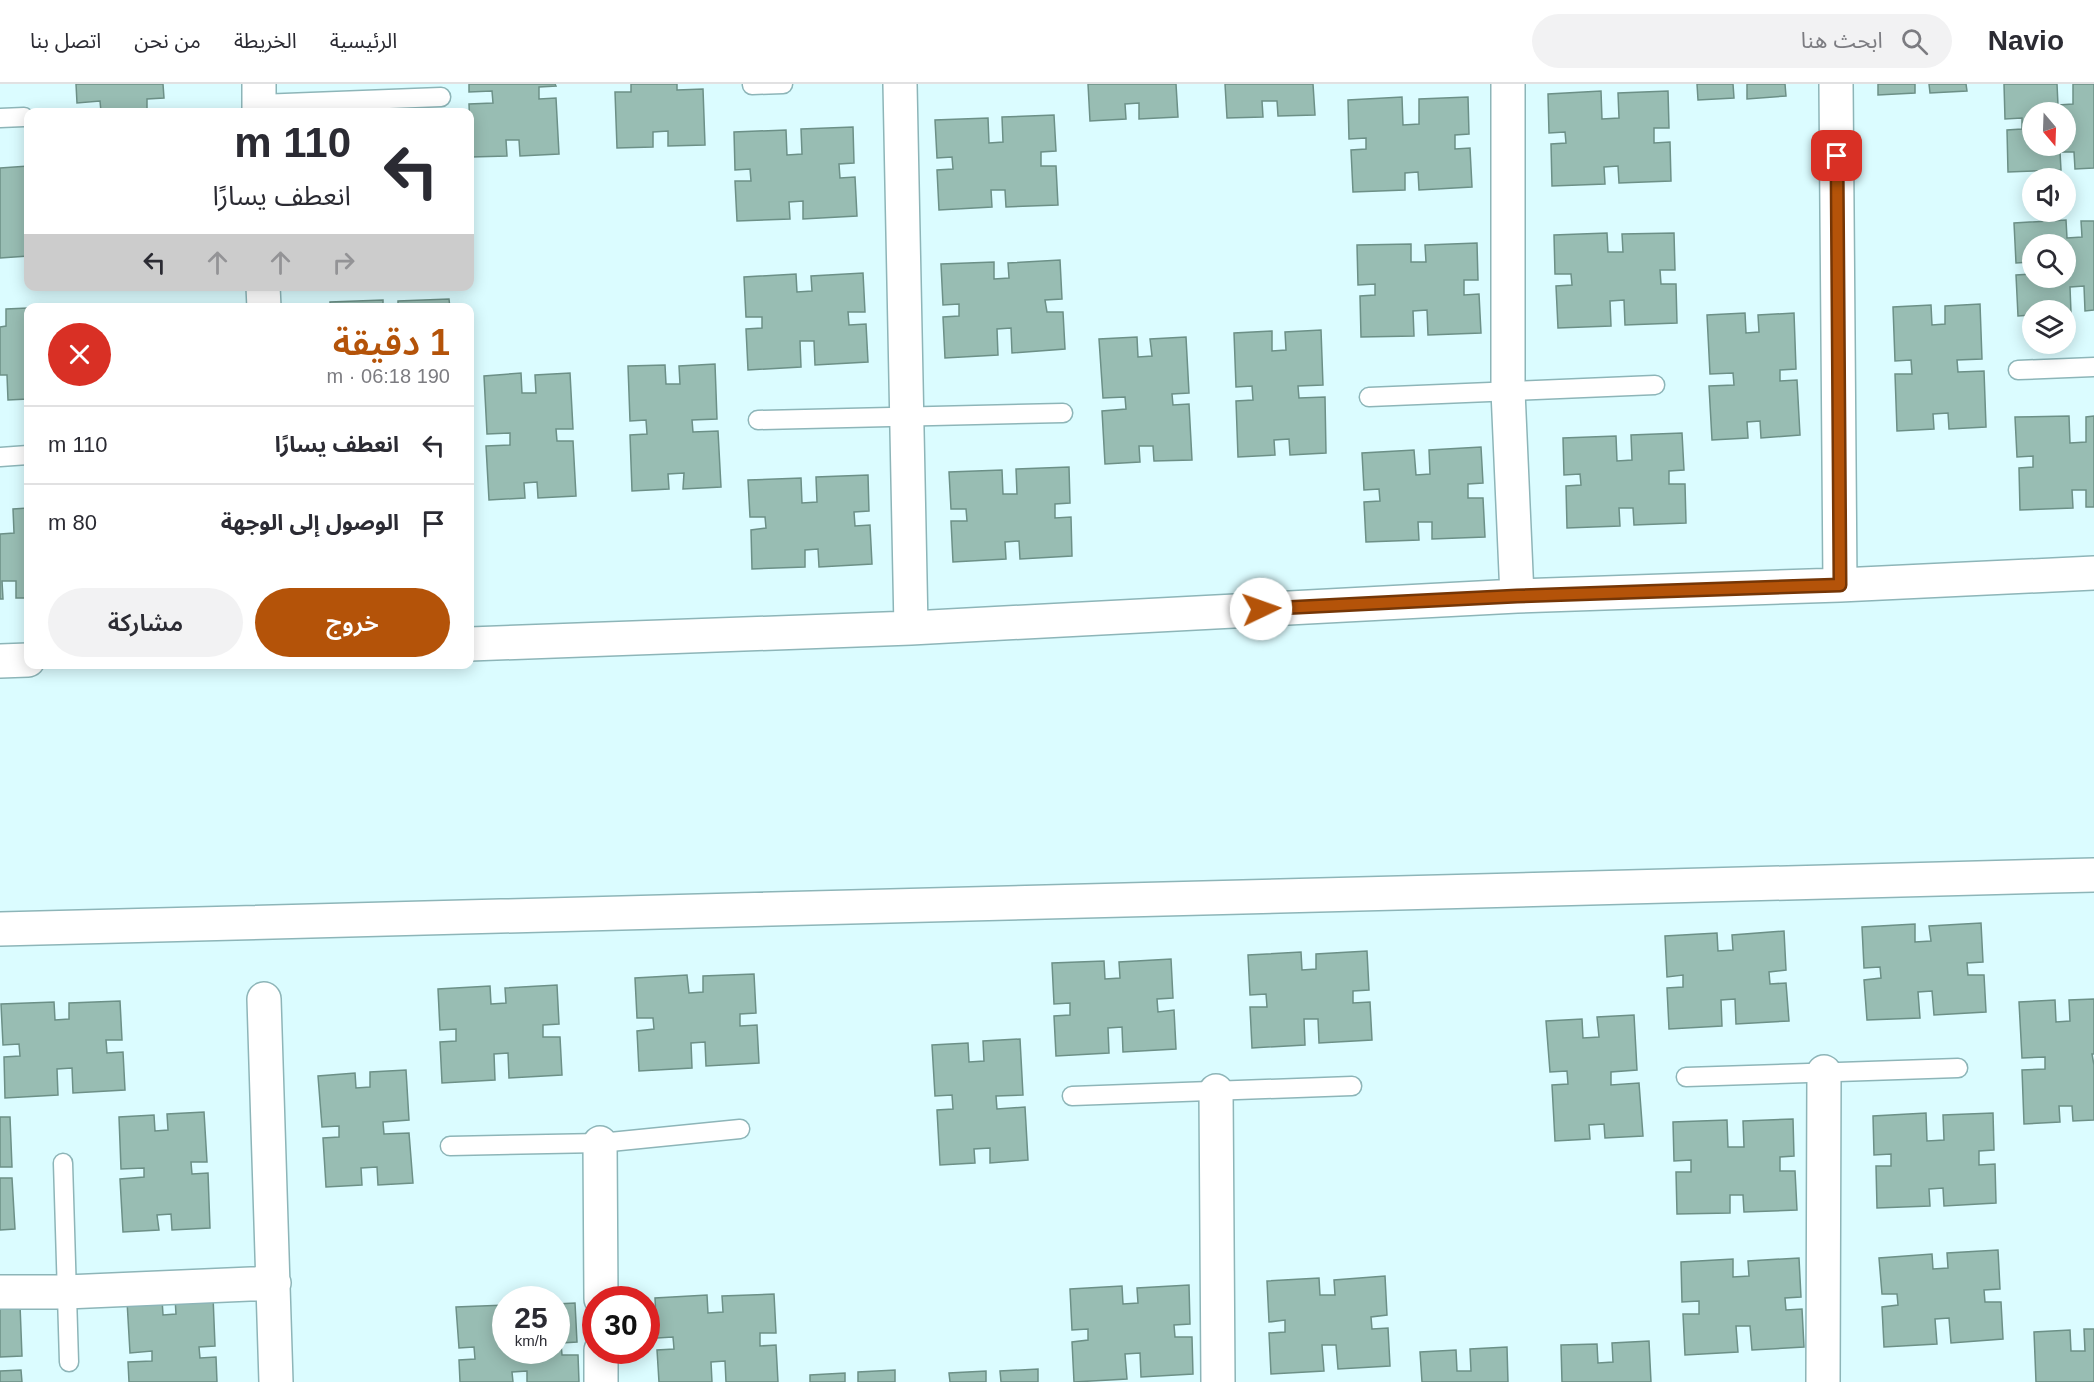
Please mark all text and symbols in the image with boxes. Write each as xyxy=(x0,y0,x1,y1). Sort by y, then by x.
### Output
search box xyxy=(1532,14,1952,68)
icon: search xyxy=(1898,25,1931,58)
text: Navio xyxy=(1988,25,2064,56)
text: ابحث هنا xyxy=(1801,28,1883,53)
text: اتصل بنا xyxy=(30,29,101,52)
text: من نحن xyxy=(134,29,201,52)
text: الخريطة xyxy=(234,29,297,52)
text: الرئيسية xyxy=(330,29,397,52)
north arrow xyxy=(2022,102,2076,156)
map controls xyxy=(2022,102,2076,354)
text: 110 m xyxy=(234,119,351,166)
pin xyxy=(1811,130,1862,181)
icon: left xyxy=(372,132,450,210)
icon: arrive xyxy=(1820,139,1853,172)
button: sound xyxy=(2022,168,2076,222)
text: انعطف يسارًا xyxy=(212,181,351,211)
button: search xyxy=(2022,234,2076,288)
icon: left xyxy=(138,246,171,279)
icon: ahead xyxy=(201,246,234,279)
icon: ahead xyxy=(264,246,297,279)
icon: right xyxy=(327,246,360,279)
button: layers xyxy=(2022,300,2076,354)
text: 1 دقيقة xyxy=(333,322,450,363)
button: close xyxy=(48,323,111,386)
text: 190 m · 06:18 xyxy=(327,365,450,387)
icon: left xyxy=(417,429,450,462)
text: 110 m xyxy=(48,432,108,457)
text: انعطف يسارًا xyxy=(275,432,399,457)
icon: arrive xyxy=(417,507,450,540)
text: 80 m xyxy=(48,510,97,535)
text: الوصول إلى الوجهة xyxy=(221,510,399,535)
position arrow xyxy=(1229,577,1293,641)
button: مشاركة xyxy=(48,588,243,657)
button: خروج xyxy=(255,588,450,657)
speed limit sign: 30 xyxy=(582,1286,660,1364)
text: 25 xyxy=(514,1301,548,1334)
text: km/h xyxy=(515,1332,547,1349)

